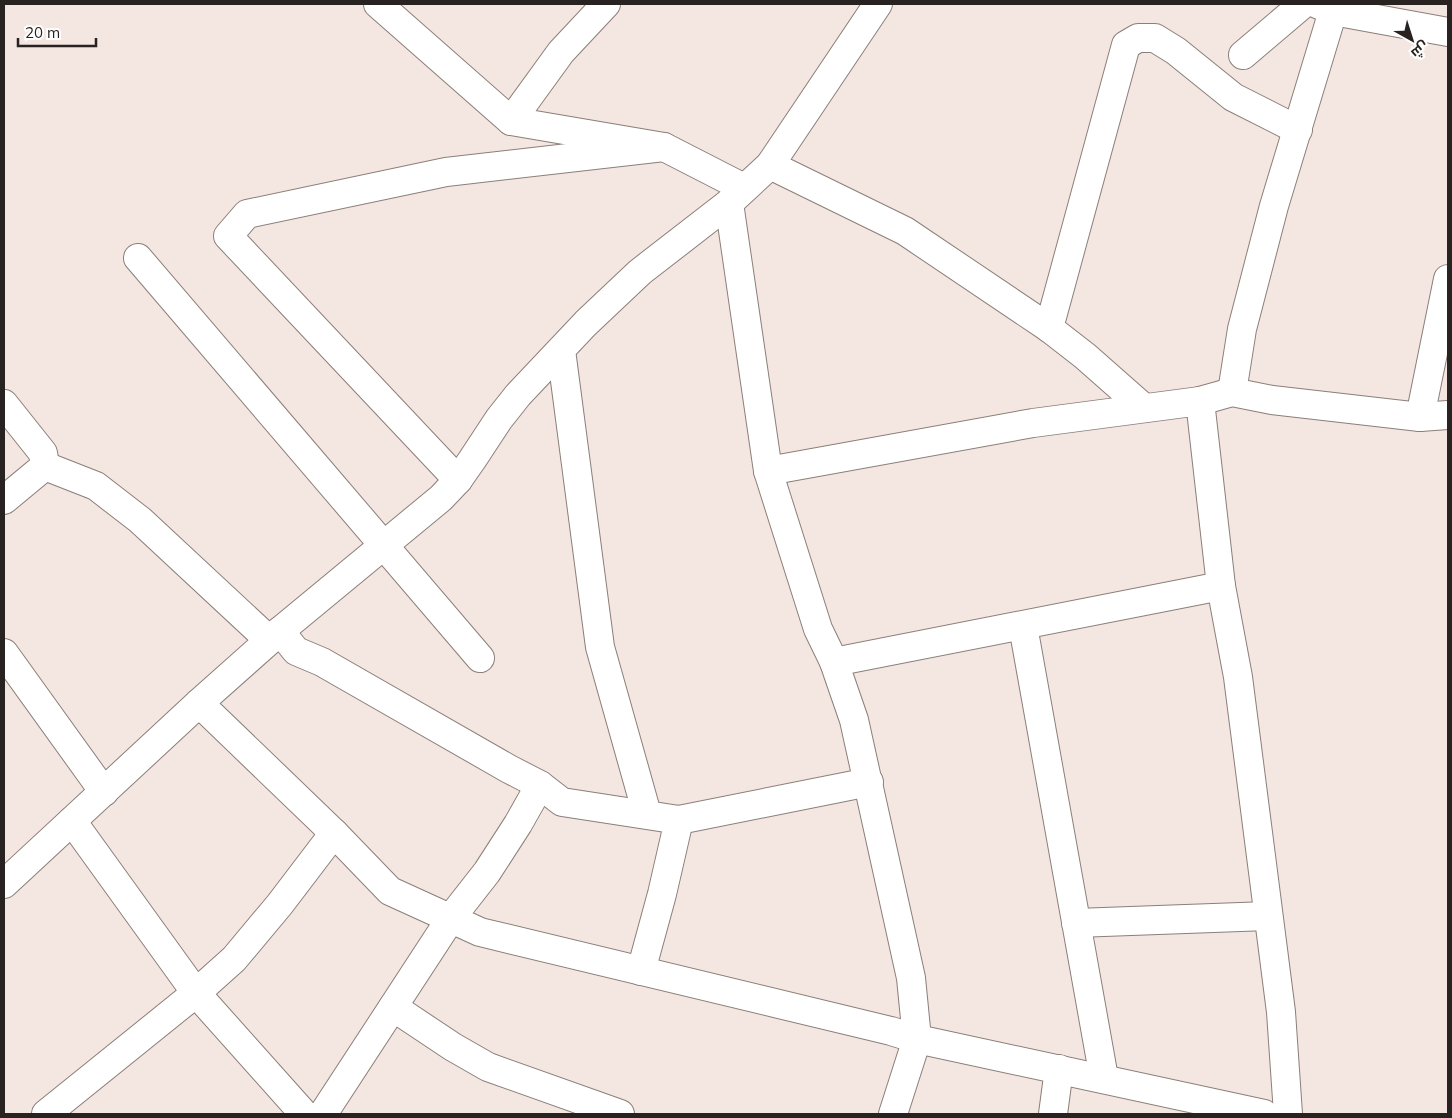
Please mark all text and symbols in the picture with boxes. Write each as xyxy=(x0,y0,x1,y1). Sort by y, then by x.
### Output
scale bar xyxy=(18,15,95,47)
north arrow xyxy=(1387,15,1437,65)
text: 20 m xyxy=(25,23,60,42)
text: ش xyxy=(1408,37,1433,63)

